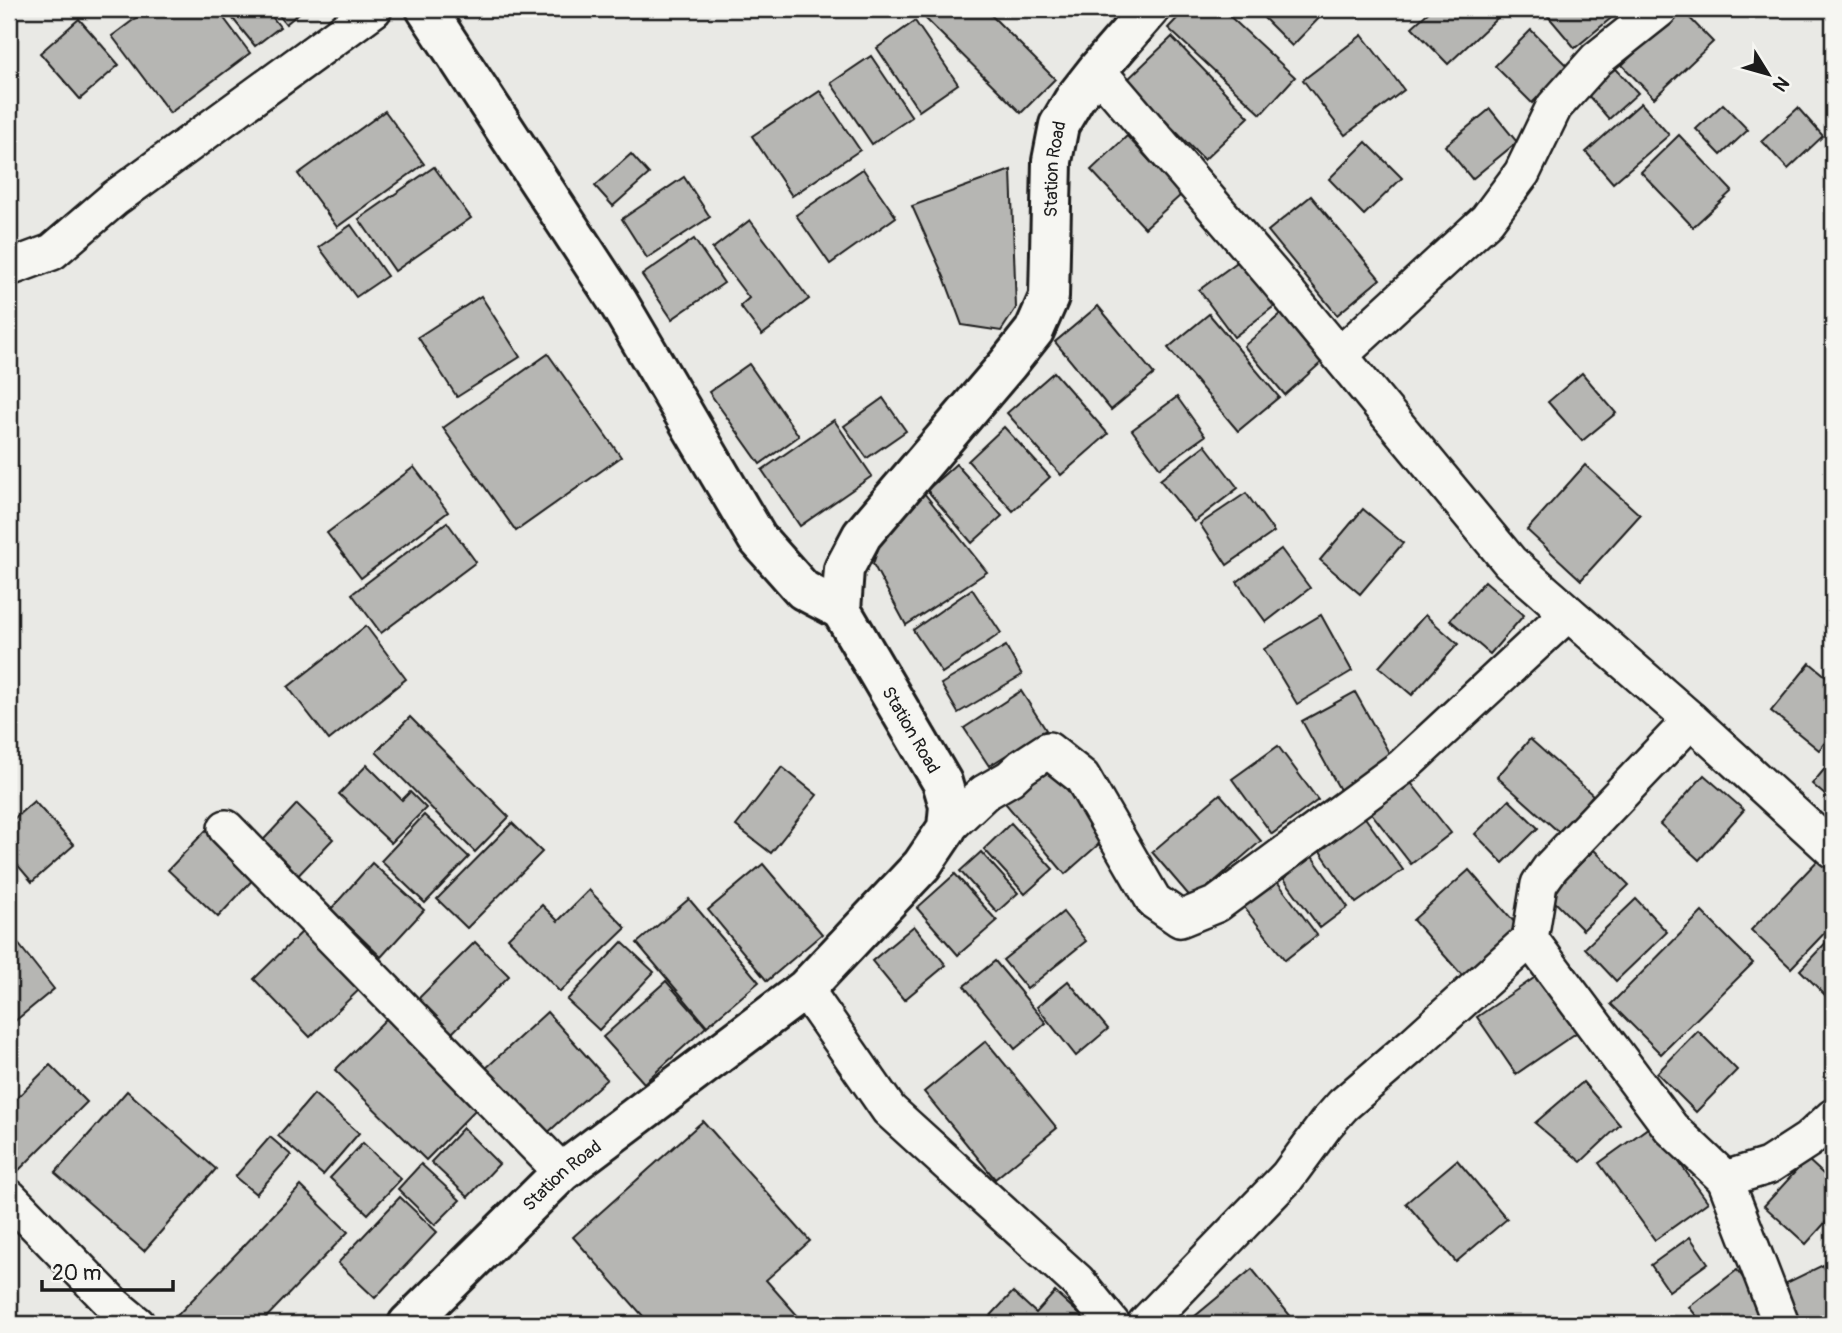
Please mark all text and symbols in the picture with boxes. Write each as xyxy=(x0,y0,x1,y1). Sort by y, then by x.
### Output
north arrow xyxy=(1734,38,1804,108)
text: N xyxy=(1767,71,1794,96)
street label: Station Road xyxy=(1040,119,1072,218)
street label: Station Road xyxy=(876,683,945,778)
street label: Station Road xyxy=(518,1135,606,1216)
scale bar xyxy=(42,1249,173,1293)
text: 20 m xyxy=(52,1260,101,1287)

